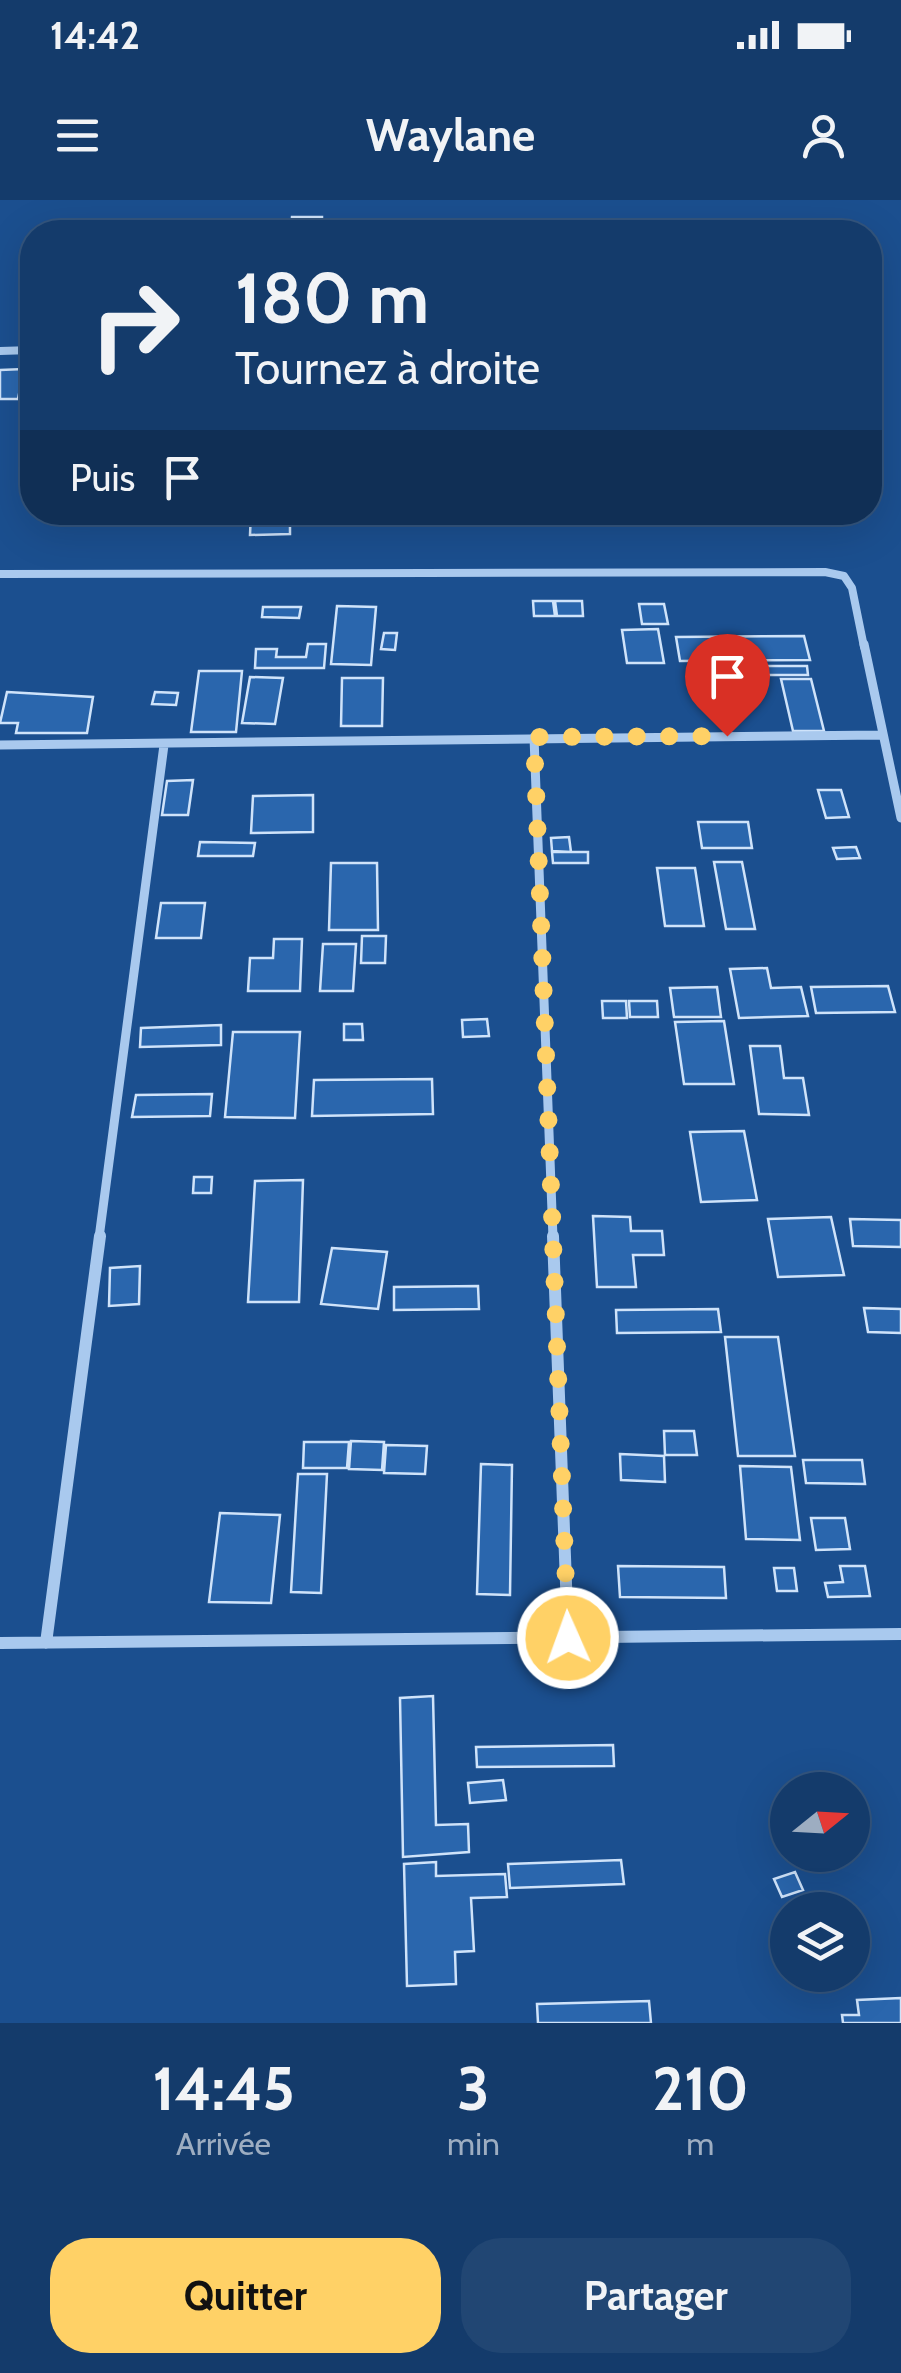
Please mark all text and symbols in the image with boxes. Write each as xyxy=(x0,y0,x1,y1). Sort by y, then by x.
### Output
text: 14:42 xyxy=(50,12,140,59)
icon: menu xyxy=(50,108,105,163)
text: Waylane xyxy=(366,108,535,162)
icon: person xyxy=(796,108,851,163)
text: 180 m xyxy=(235,255,429,341)
icon: right xyxy=(70,260,200,390)
text: Tournez à droite xyxy=(235,341,540,395)
icon: arrive xyxy=(155,450,210,505)
text: Puis xyxy=(70,454,135,501)
pin xyxy=(685,634,770,737)
icon: arrive xyxy=(700,649,755,704)
position arrow xyxy=(516,1586,620,1690)
north arrow xyxy=(770,1772,870,1872)
map controls xyxy=(770,1772,870,1992)
button: layers xyxy=(770,1892,870,1992)
text: 14:45 xyxy=(152,2052,295,2125)
text: 3 xyxy=(457,2052,490,2125)
text: 210 xyxy=(652,2052,749,2125)
text: Arrivée xyxy=(176,2124,271,2163)
text: min xyxy=(447,2124,500,2163)
text: m xyxy=(686,2124,714,2163)
button: Quitter xyxy=(50,2238,441,2353)
button: Partager xyxy=(461,2238,851,2353)

